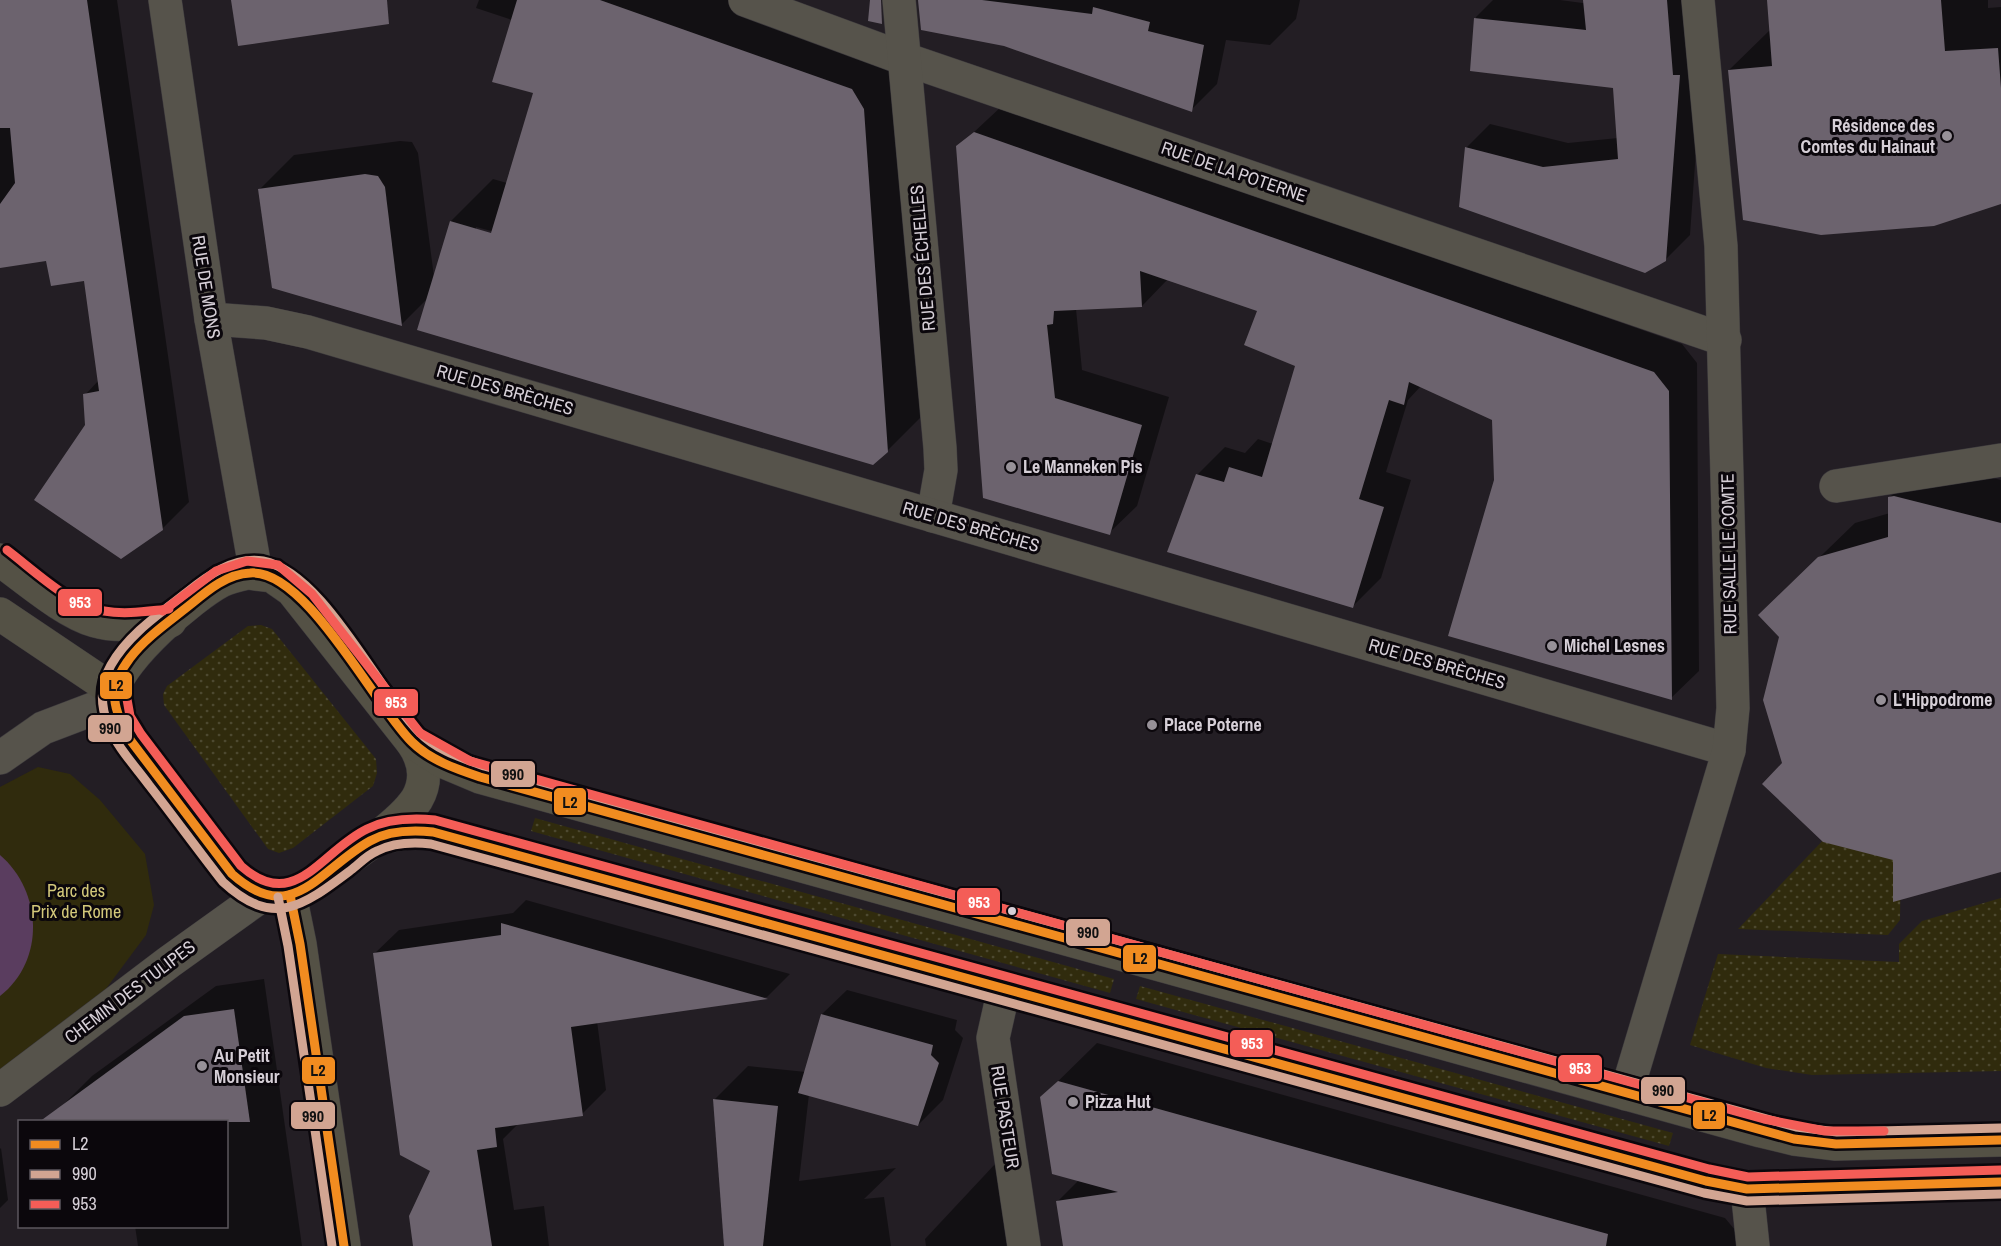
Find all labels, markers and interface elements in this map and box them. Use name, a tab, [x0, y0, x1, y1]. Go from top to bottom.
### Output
place label: Résidence des Comtes du Hainaut	[1801, 113, 1935, 159]
marker: Résidence des Comtes du Hainaut	[1940, 129, 1954, 143]
street label: RUE DE LA POTERNE	[1158, 135, 1310, 208]
street label: RUE DES ÉCHELLES	[904, 184, 941, 332]
street label: RUE DE MONS	[186, 234, 227, 340]
street label: RUE DES BRÈCHES	[434, 358, 577, 421]
place label: Le Manneken Pis	[1023, 454, 1143, 479]
marker: Le Manneken Pis	[1004, 460, 1018, 474]
street label: RUE SALLE LE COMTE	[1715, 473, 1742, 635]
street label: RUE DES BRÈCHES	[900, 495, 1043, 558]
line badge: 953	[57, 588, 103, 617]
text: 953	[69, 591, 91, 613]
street label: RUE DES BRÈCHES	[1366, 632, 1509, 695]
place label: Michel Lesnes	[1564, 633, 1665, 658]
marker: Michel Lesnes	[1545, 639, 1559, 653]
line badge: L2	[99, 671, 133, 700]
text: L2	[108, 674, 124, 696]
place label: L'Hippodrome	[1893, 687, 1992, 712]
line badge: 953	[373, 688, 419, 717]
text: 953	[385, 691, 407, 713]
marker: L'Hippodrome	[1874, 693, 1888, 707]
place label: Place Poterne	[1164, 712, 1262, 737]
line badge: 990	[87, 714, 133, 743]
text: 990	[99, 717, 121, 739]
marker: Place Poterne	[1145, 718, 1159, 732]
line badge: 990	[490, 760, 536, 788]
text: 990	[502, 763, 524, 785]
line badge: L2	[553, 787, 587, 816]
text: L2	[562, 791, 578, 813]
park label: Parc des Prix de Rome	[31, 878, 121, 924]
line badge: 953	[956, 887, 1001, 916]
text: 953	[968, 891, 990, 913]
unlabelled marker	[1006, 905, 1018, 917]
line badge: 990	[1065, 918, 1111, 947]
text: 990	[1077, 921, 1099, 943]
street label: CHEMIN DES TULIPES	[59, 934, 200, 1049]
line badge: L2	[1122, 944, 1157, 973]
text: L2	[1132, 947, 1148, 969]
line badge: 953	[1229, 1029, 1274, 1058]
text: 953	[1241, 1032, 1263, 1054]
place label: Au Petit Monsieur	[214, 1043, 280, 1089]
line badge: 953	[1557, 1054, 1603, 1083]
line badge: L2	[301, 1056, 336, 1085]
text: 953	[1569, 1057, 1591, 1079]
marker: Au Petit Monsieur	[195, 1059, 209, 1073]
text: L2	[310, 1059, 326, 1081]
street label: RUE PASTEUR	[985, 1064, 1026, 1171]
line badge: 990	[1640, 1076, 1686, 1105]
text: 990	[1652, 1079, 1674, 1101]
place label: Pizza Hut	[1085, 1089, 1151, 1114]
marker: Pizza Hut	[1066, 1095, 1080, 1109]
line badge: 990	[290, 1101, 336, 1130]
line badge: L2	[1692, 1101, 1726, 1130]
text: L2	[1701, 1104, 1717, 1126]
text: 990	[302, 1105, 324, 1127]
legend	[18, 1120, 228, 1228]
text: L2	[72, 1131, 88, 1156]
text: 990	[72, 1161, 97, 1186]
text: 953	[72, 1191, 97, 1216]

